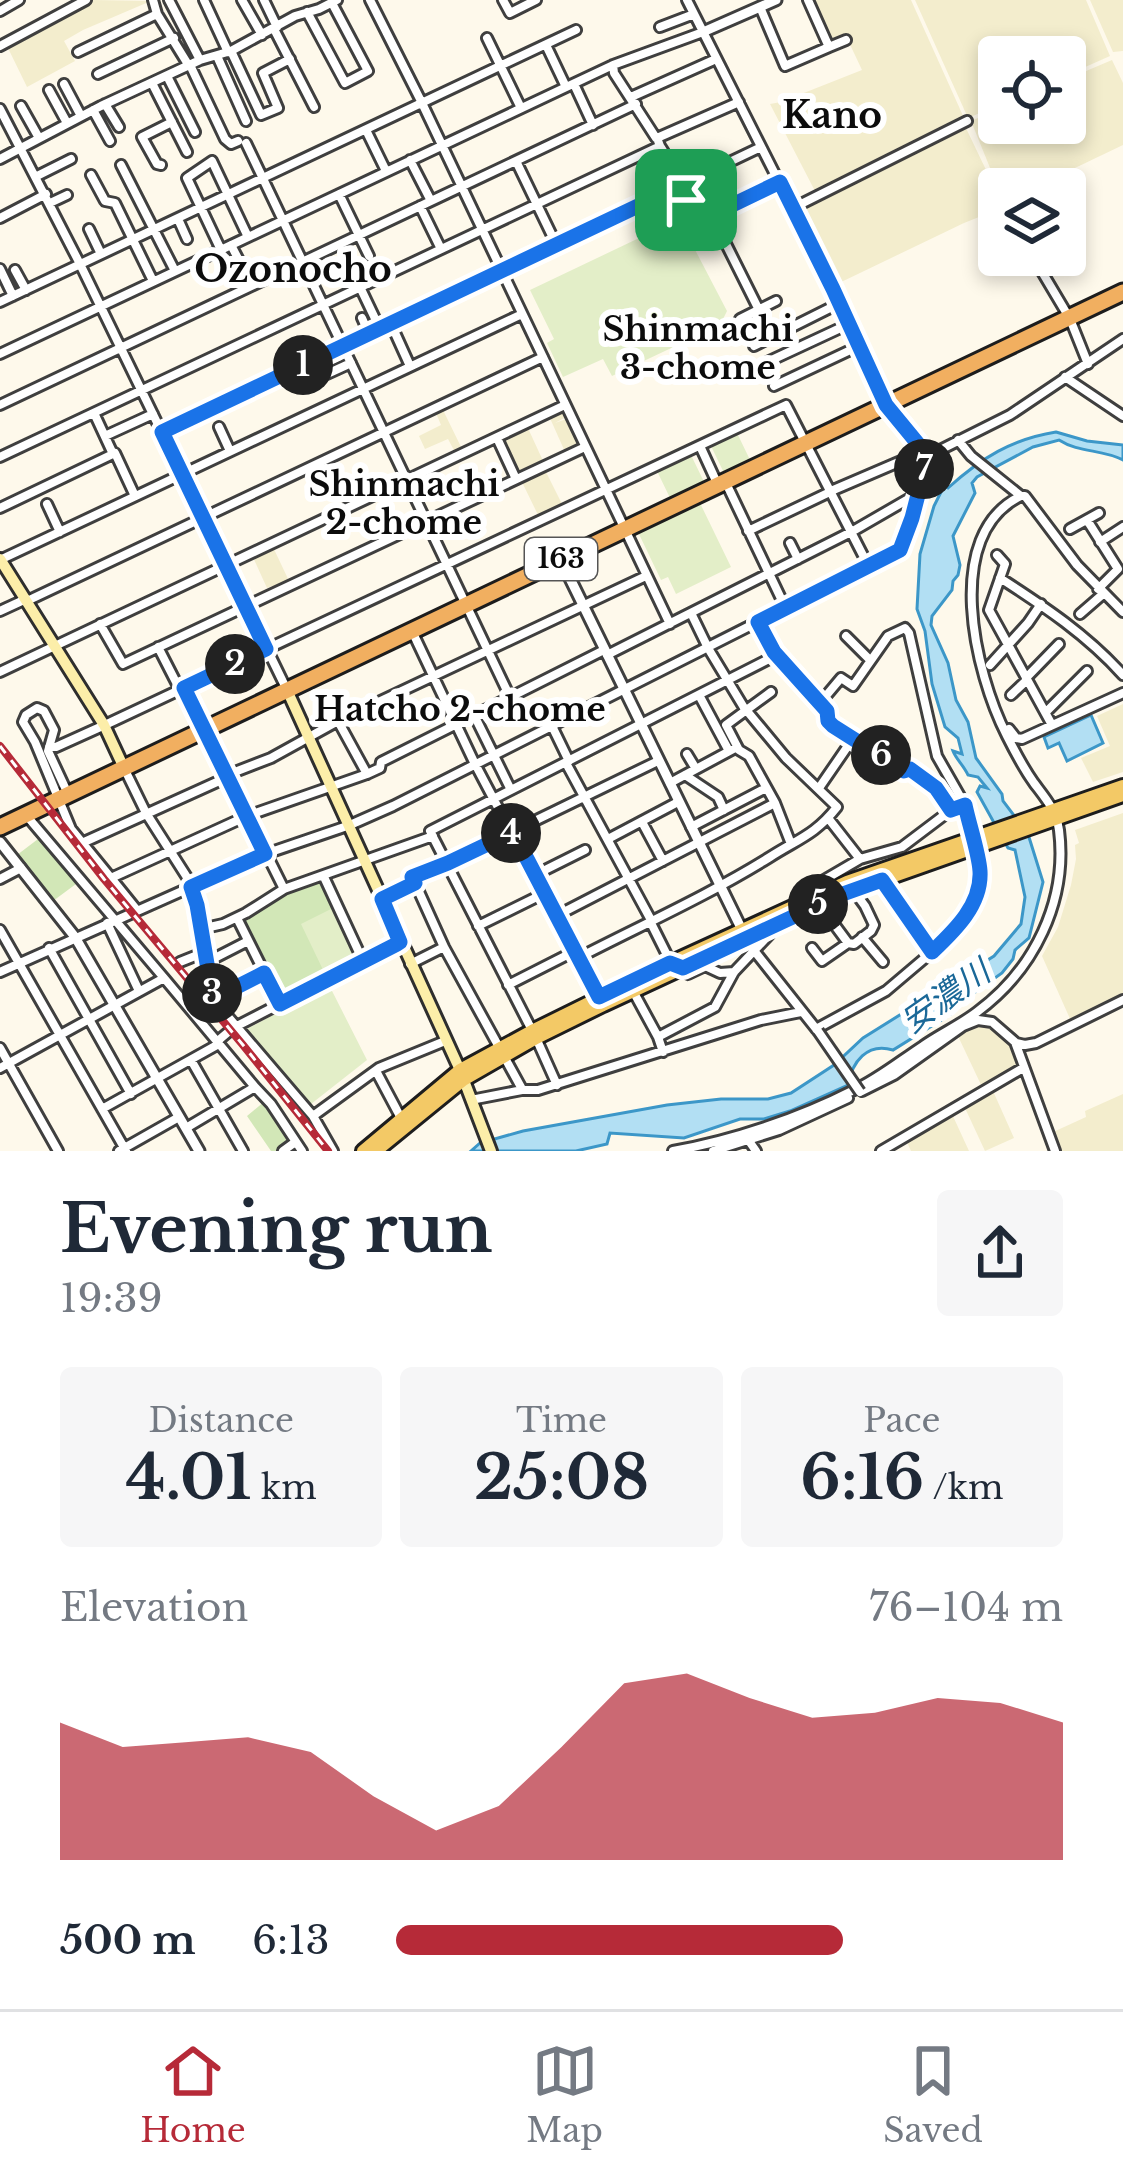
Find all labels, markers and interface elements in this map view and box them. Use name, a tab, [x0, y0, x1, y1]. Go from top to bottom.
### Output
map controls	[978, 36, 1086, 276]
button: locate	[978, 36, 1086, 144]
district label: Kano	[782, 93, 882, 138]
pin	[635, 149, 737, 251]
icon: arrive	[653, 167, 719, 233]
button: layers	[978, 168, 1086, 276]
district label: Ozonocho	[194, 247, 392, 292]
district label: Shinmachi 3-chome	[603, 309, 794, 388]
pin: 1	[273, 335, 333, 395]
text: 1	[296, 344, 310, 385]
pin: 7	[894, 439, 954, 499]
text: 7	[915, 448, 933, 489]
district label: Shinmachi 2-chome	[309, 464, 500, 543]
road number: 163	[525, 538, 597, 580]
pin: 2	[205, 634, 265, 694]
text: 2	[224, 643, 246, 684]
district label: Hatcho 2-chome	[314, 689, 606, 730]
pin: 6	[851, 725, 911, 785]
text: 6	[870, 734, 892, 775]
pin: 4	[481, 803, 541, 863]
text: 4	[500, 812, 522, 853]
pin: 5	[788, 874, 848, 934]
text: 5	[808, 883, 828, 924]
water label: 安濃川	[893, 950, 1000, 1042]
pin: 3	[182, 963, 242, 1023]
text: 3	[201, 972, 223, 1013]
text: Evening run	[60, 1188, 493, 1270]
button: share	[937, 1190, 1063, 1316]
text: 19:39	[60, 1274, 163, 1323]
text: Distance	[148, 1400, 294, 1441]
text: Time	[516, 1400, 607, 1441]
text: Pace	[863, 1400, 940, 1441]
text: 4.01	[126, 1441, 251, 1515]
text: 25:08	[474, 1441, 649, 1515]
text: 6:16	[800, 1441, 924, 1515]
text: km	[251, 1467, 317, 1508]
text: /km	[924, 1467, 1003, 1508]
text: Elevation	[60, 1583, 248, 1632]
text: 76–104 m	[869, 1583, 1063, 1632]
text: 500 m	[60, 1916, 196, 1965]
text: 6:13	[252, 1916, 330, 1965]
tab: Home	[140, 2038, 246, 2151]
tab: Map	[526, 2038, 603, 2151]
tab: Saved	[883, 2038, 983, 2151]

